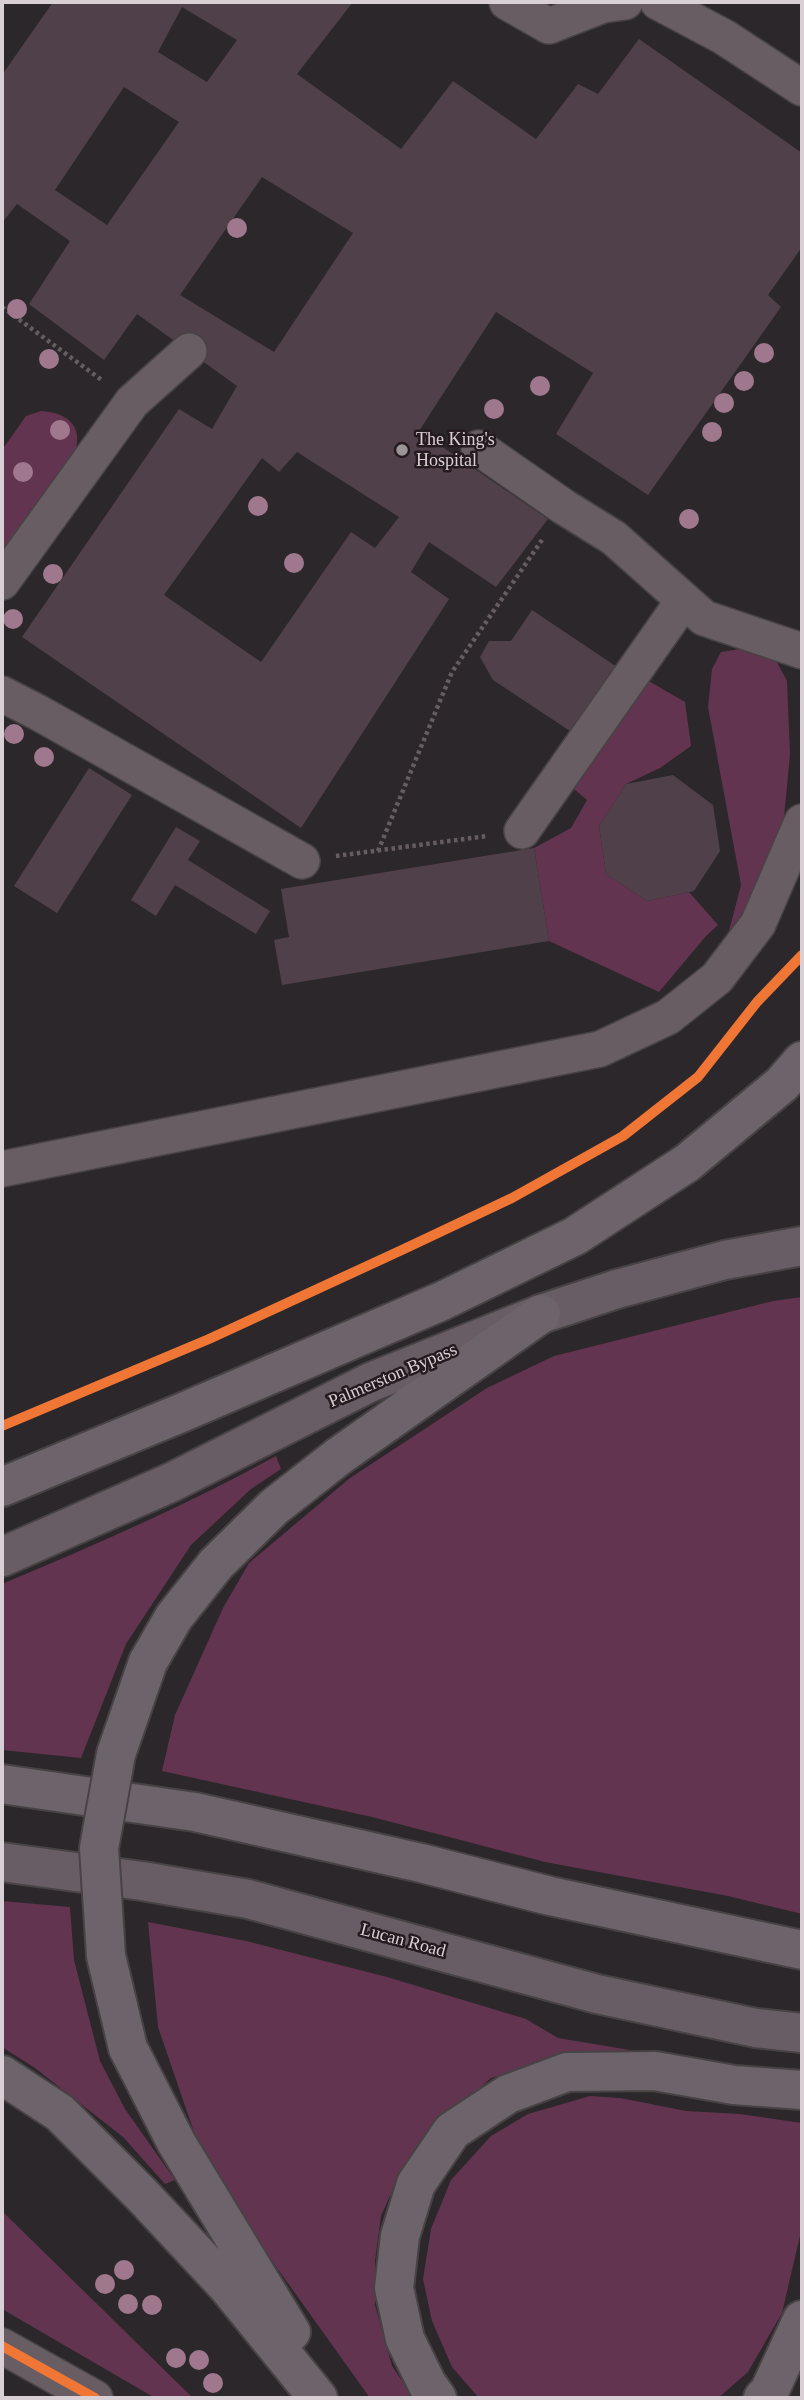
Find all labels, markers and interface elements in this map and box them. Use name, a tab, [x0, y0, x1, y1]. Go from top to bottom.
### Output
place label: The King's Hospital	[416, 429, 495, 472]
marker: The King's Hospital	[394, 442, 410, 458]
street label: Palmerston Bypass	[325, 1339, 461, 1413]
street label: Lucan Road	[358, 1919, 448, 1963]

